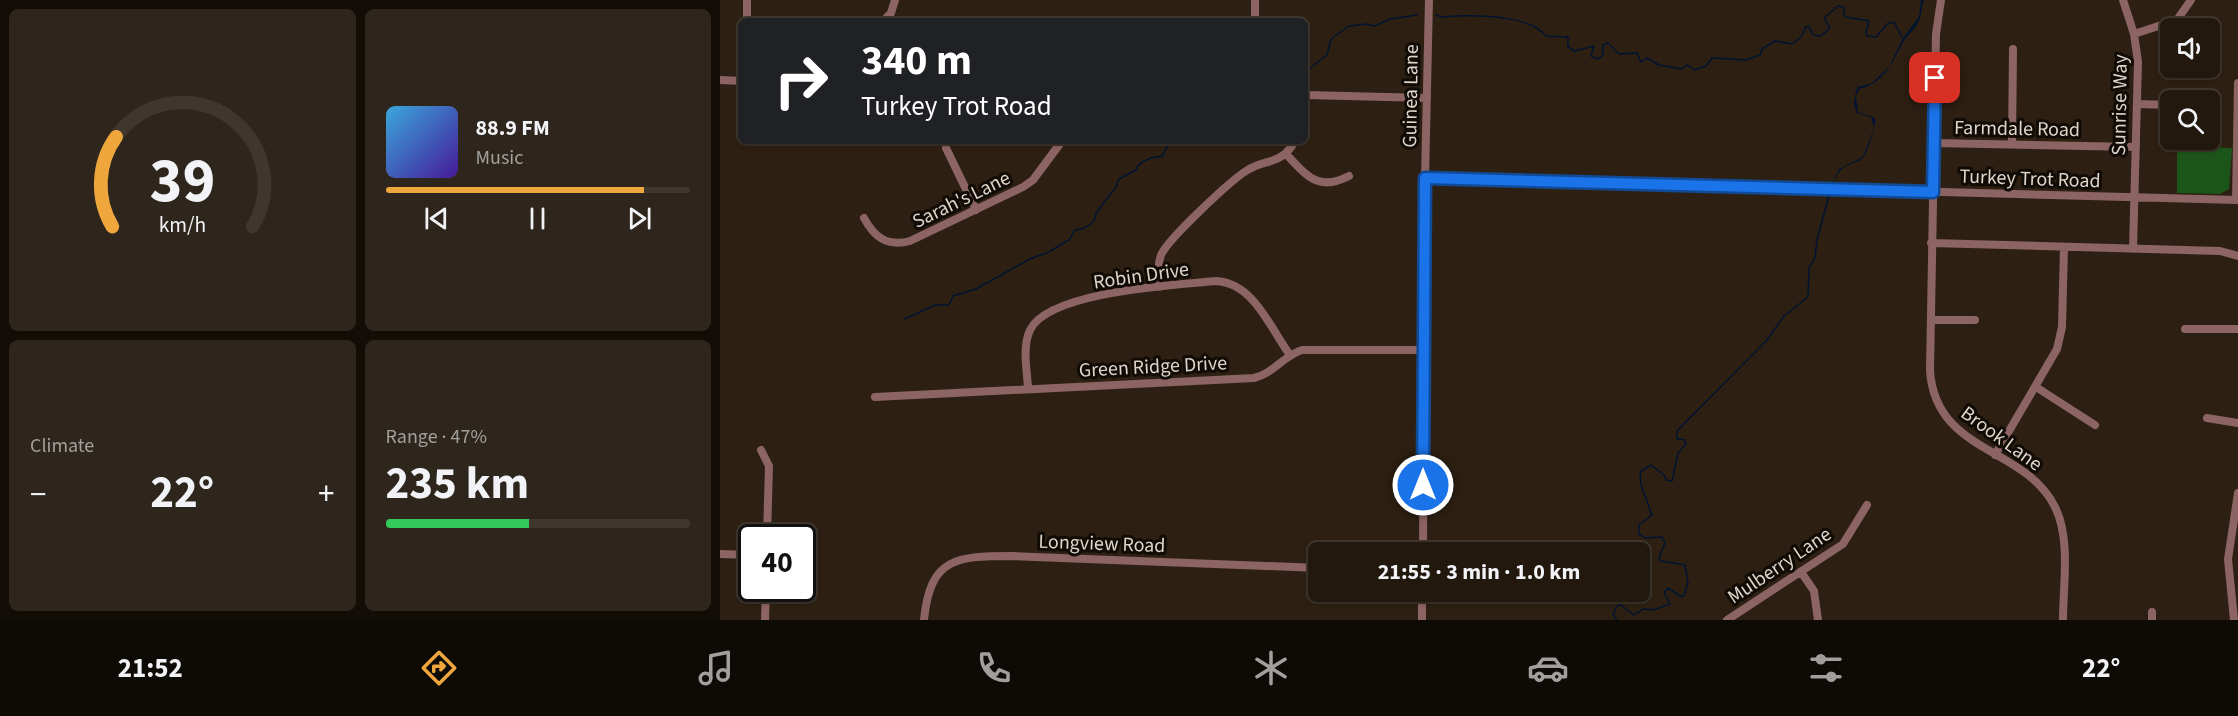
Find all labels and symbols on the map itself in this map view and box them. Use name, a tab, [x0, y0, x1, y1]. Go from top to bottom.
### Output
street label: Guinea Lane	[1396, 44, 1426, 148]
pin	[1909, 52, 1960, 103]
street label: Sunrise Way	[2105, 53, 2135, 156]
street label: Farmdale Road	[1954, 114, 2080, 144]
street label: Turkey Trot Road	[1959, 163, 2101, 195]
street label: Sarah's Lane	[908, 164, 1015, 236]
street label: Robin Drive	[1092, 255, 1191, 297]
street label: Green Ridge Drive	[1078, 349, 1228, 385]
street label: Brook Lane	[1955, 400, 2048, 478]
position arrow	[1391, 453, 1455, 517]
street label: Mulberry Lane	[1722, 521, 1837, 611]
speed limit sign: 40	[738, 524, 816, 602]
street label: Longview Road	[1038, 528, 1166, 560]

